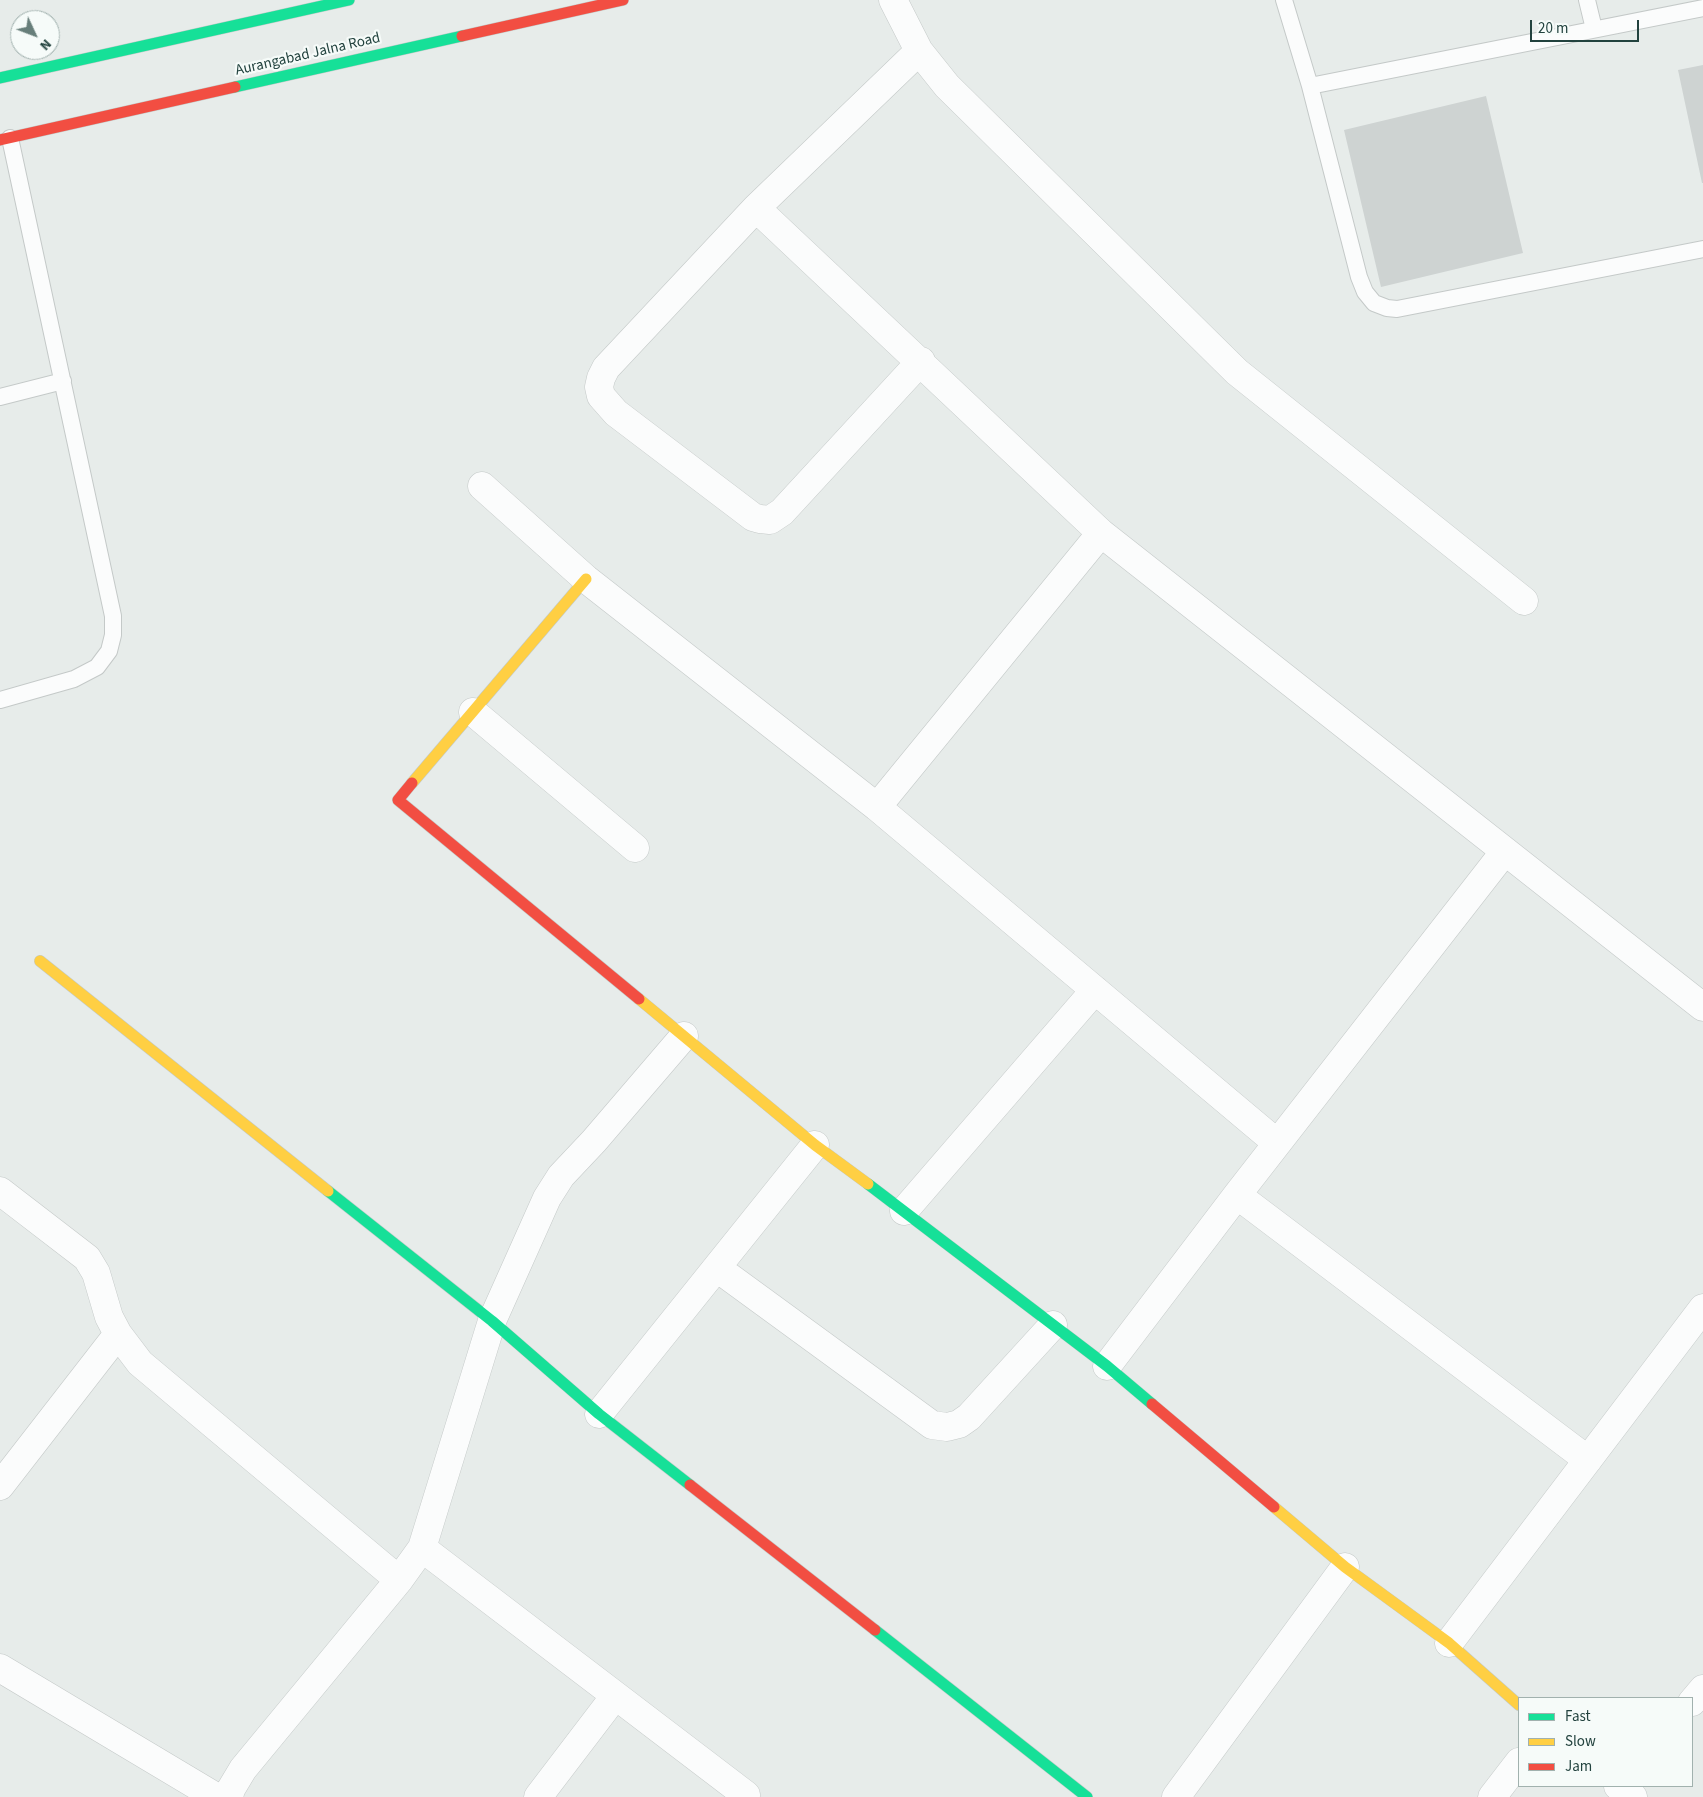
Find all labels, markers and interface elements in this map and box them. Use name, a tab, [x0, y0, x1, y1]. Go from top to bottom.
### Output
north arrow	[10, 10, 60, 60]
scale bar	[1533, 10, 1642, 42]
text: 20 m	[1538, 18, 1568, 39]
street label: Aurangabad Jalna Road	[234, 30, 382, 80]
text: N	[35, 34, 56, 55]
legend	[1518, 1697, 1693, 1787]
text: Fast	[1565, 1706, 1591, 1727]
text: Slow	[1565, 1731, 1596, 1752]
text: Jam	[1565, 1756, 1592, 1777]

